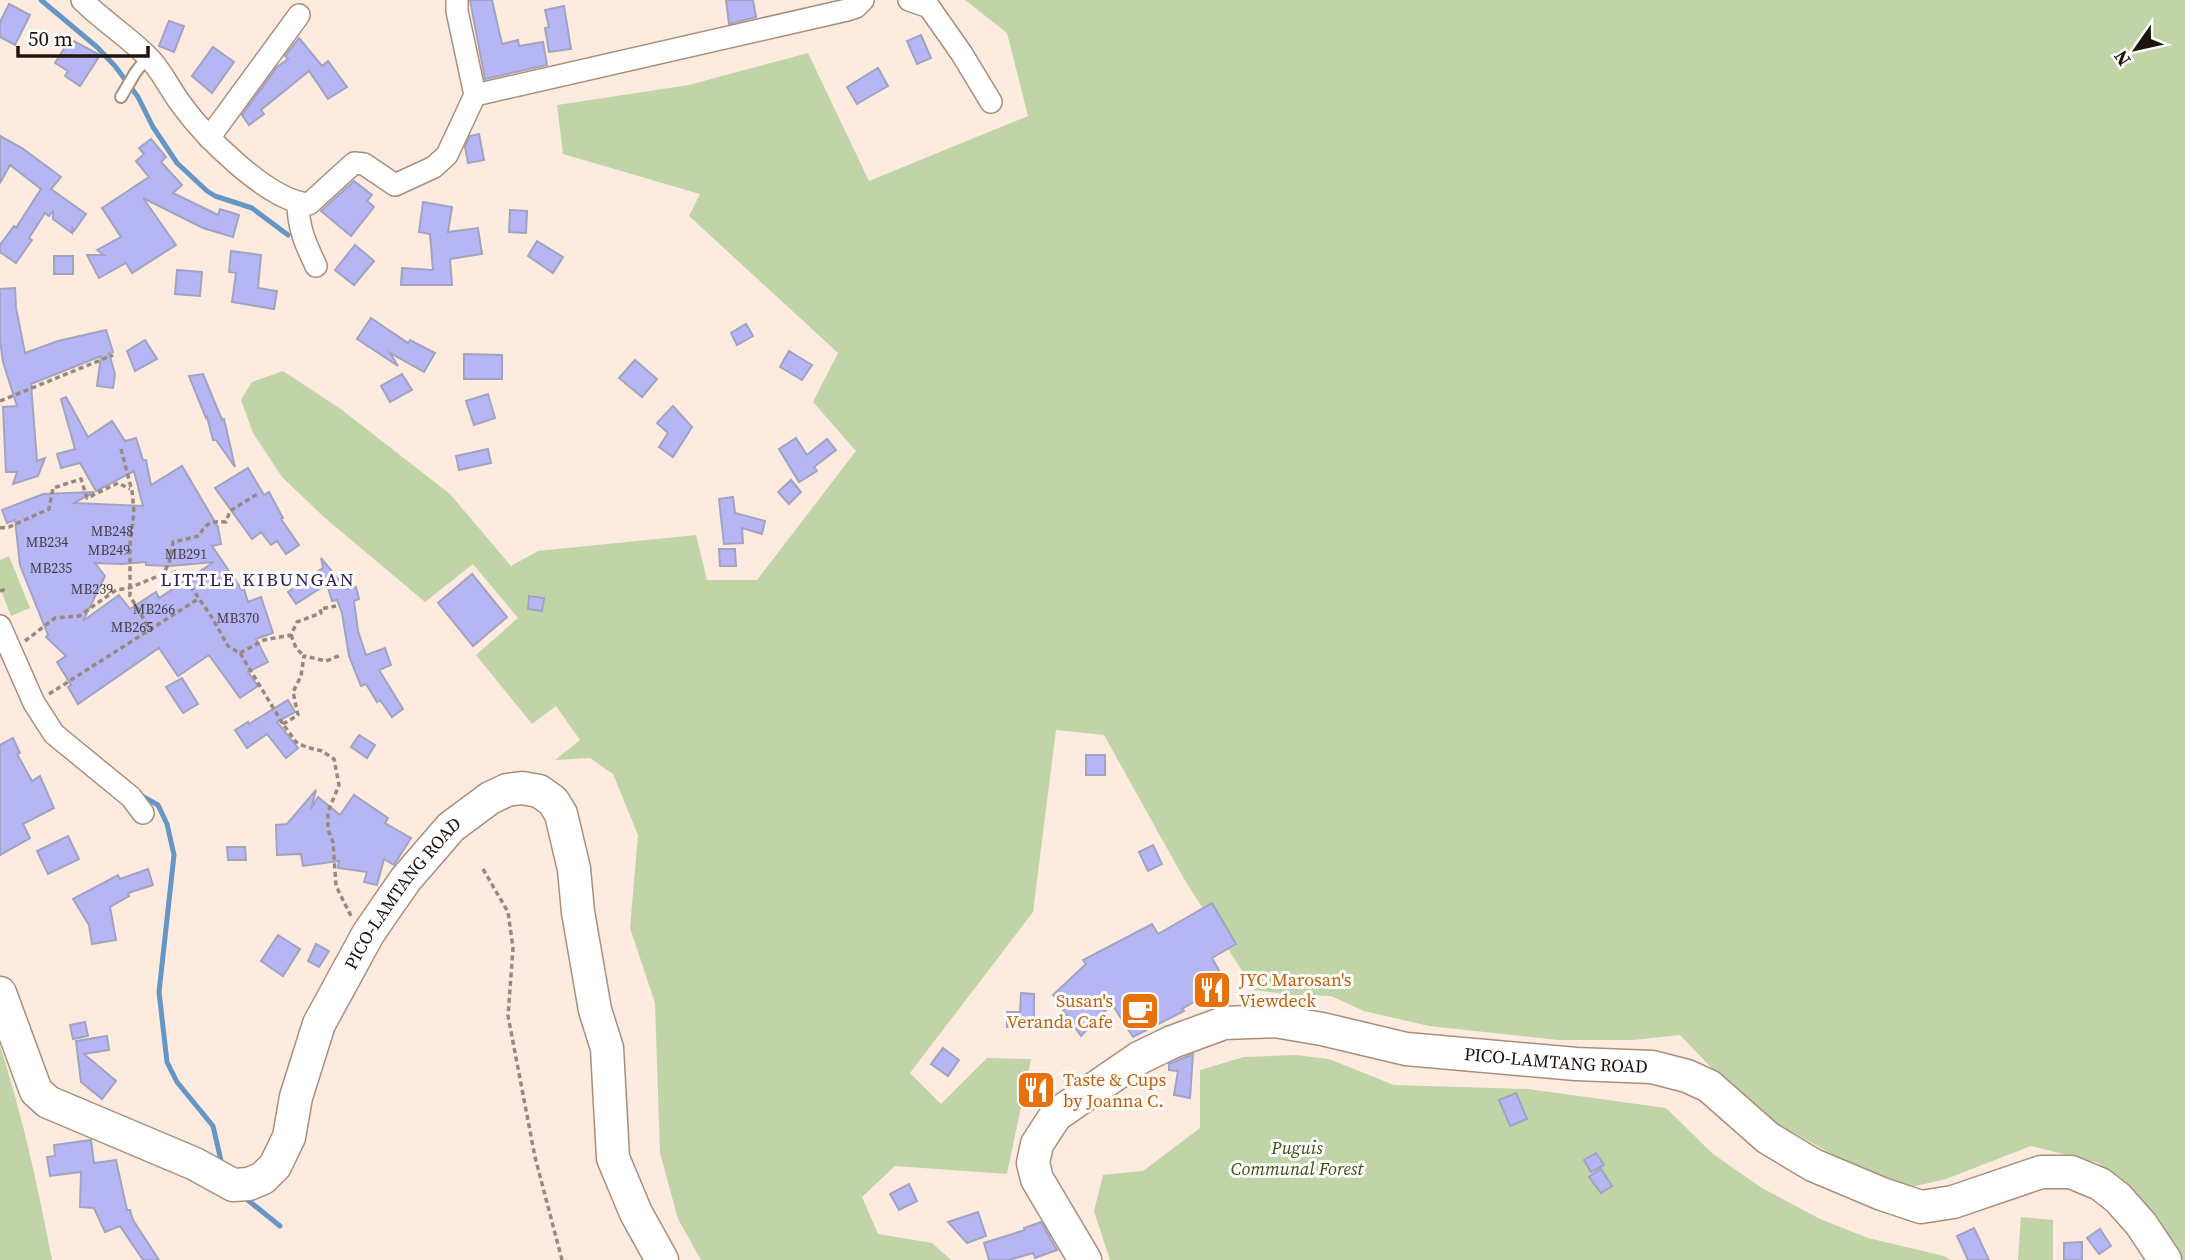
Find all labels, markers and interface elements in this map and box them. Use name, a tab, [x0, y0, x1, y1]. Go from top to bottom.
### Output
scale bar	[18, 14, 147, 58]
north arrow	[2101, 14, 2171, 84]
text: 50 m	[28, 24, 73, 53]
text: N	[2107, 45, 2137, 72]
house number: MB248	[91, 521, 133, 541]
house number: MB234	[26, 532, 68, 552]
house number: MB249	[88, 540, 130, 560]
house number: MB291	[165, 544, 207, 564]
house number: MB235	[30, 558, 72, 578]
district label: LITTLE KIBUNGAN	[160, 566, 356, 592]
house number: MB239	[71, 579, 113, 599]
house number: MB266	[133, 599, 175, 619]
house number: MB370	[217, 608, 259, 628]
house number: MB265	[111, 617, 153, 637]
street label: PICO-LAMTANG ROAD	[338, 811, 466, 974]
place label: JYC Marosan's Viewdeck	[1238, 967, 1352, 1013]
restaurant icon: JYC Marosan's Viewdeck	[1191, 969, 1233, 1011]
place label: Susan's Veranda Cafe	[1006, 988, 1113, 1034]
cafe icon: Susan's Veranda Cafe	[1119, 990, 1161, 1032]
street label: PICO-LAMTANG ROAD	[1463, 1041, 1648, 1079]
place label: Taste & Cups by Joanna C.	[1063, 1067, 1166, 1113]
restaurant icon: Taste & Cups by Joanna C.	[1015, 1069, 1057, 1111]
park label: Puguis Communal Forest	[1231, 1135, 1364, 1181]

